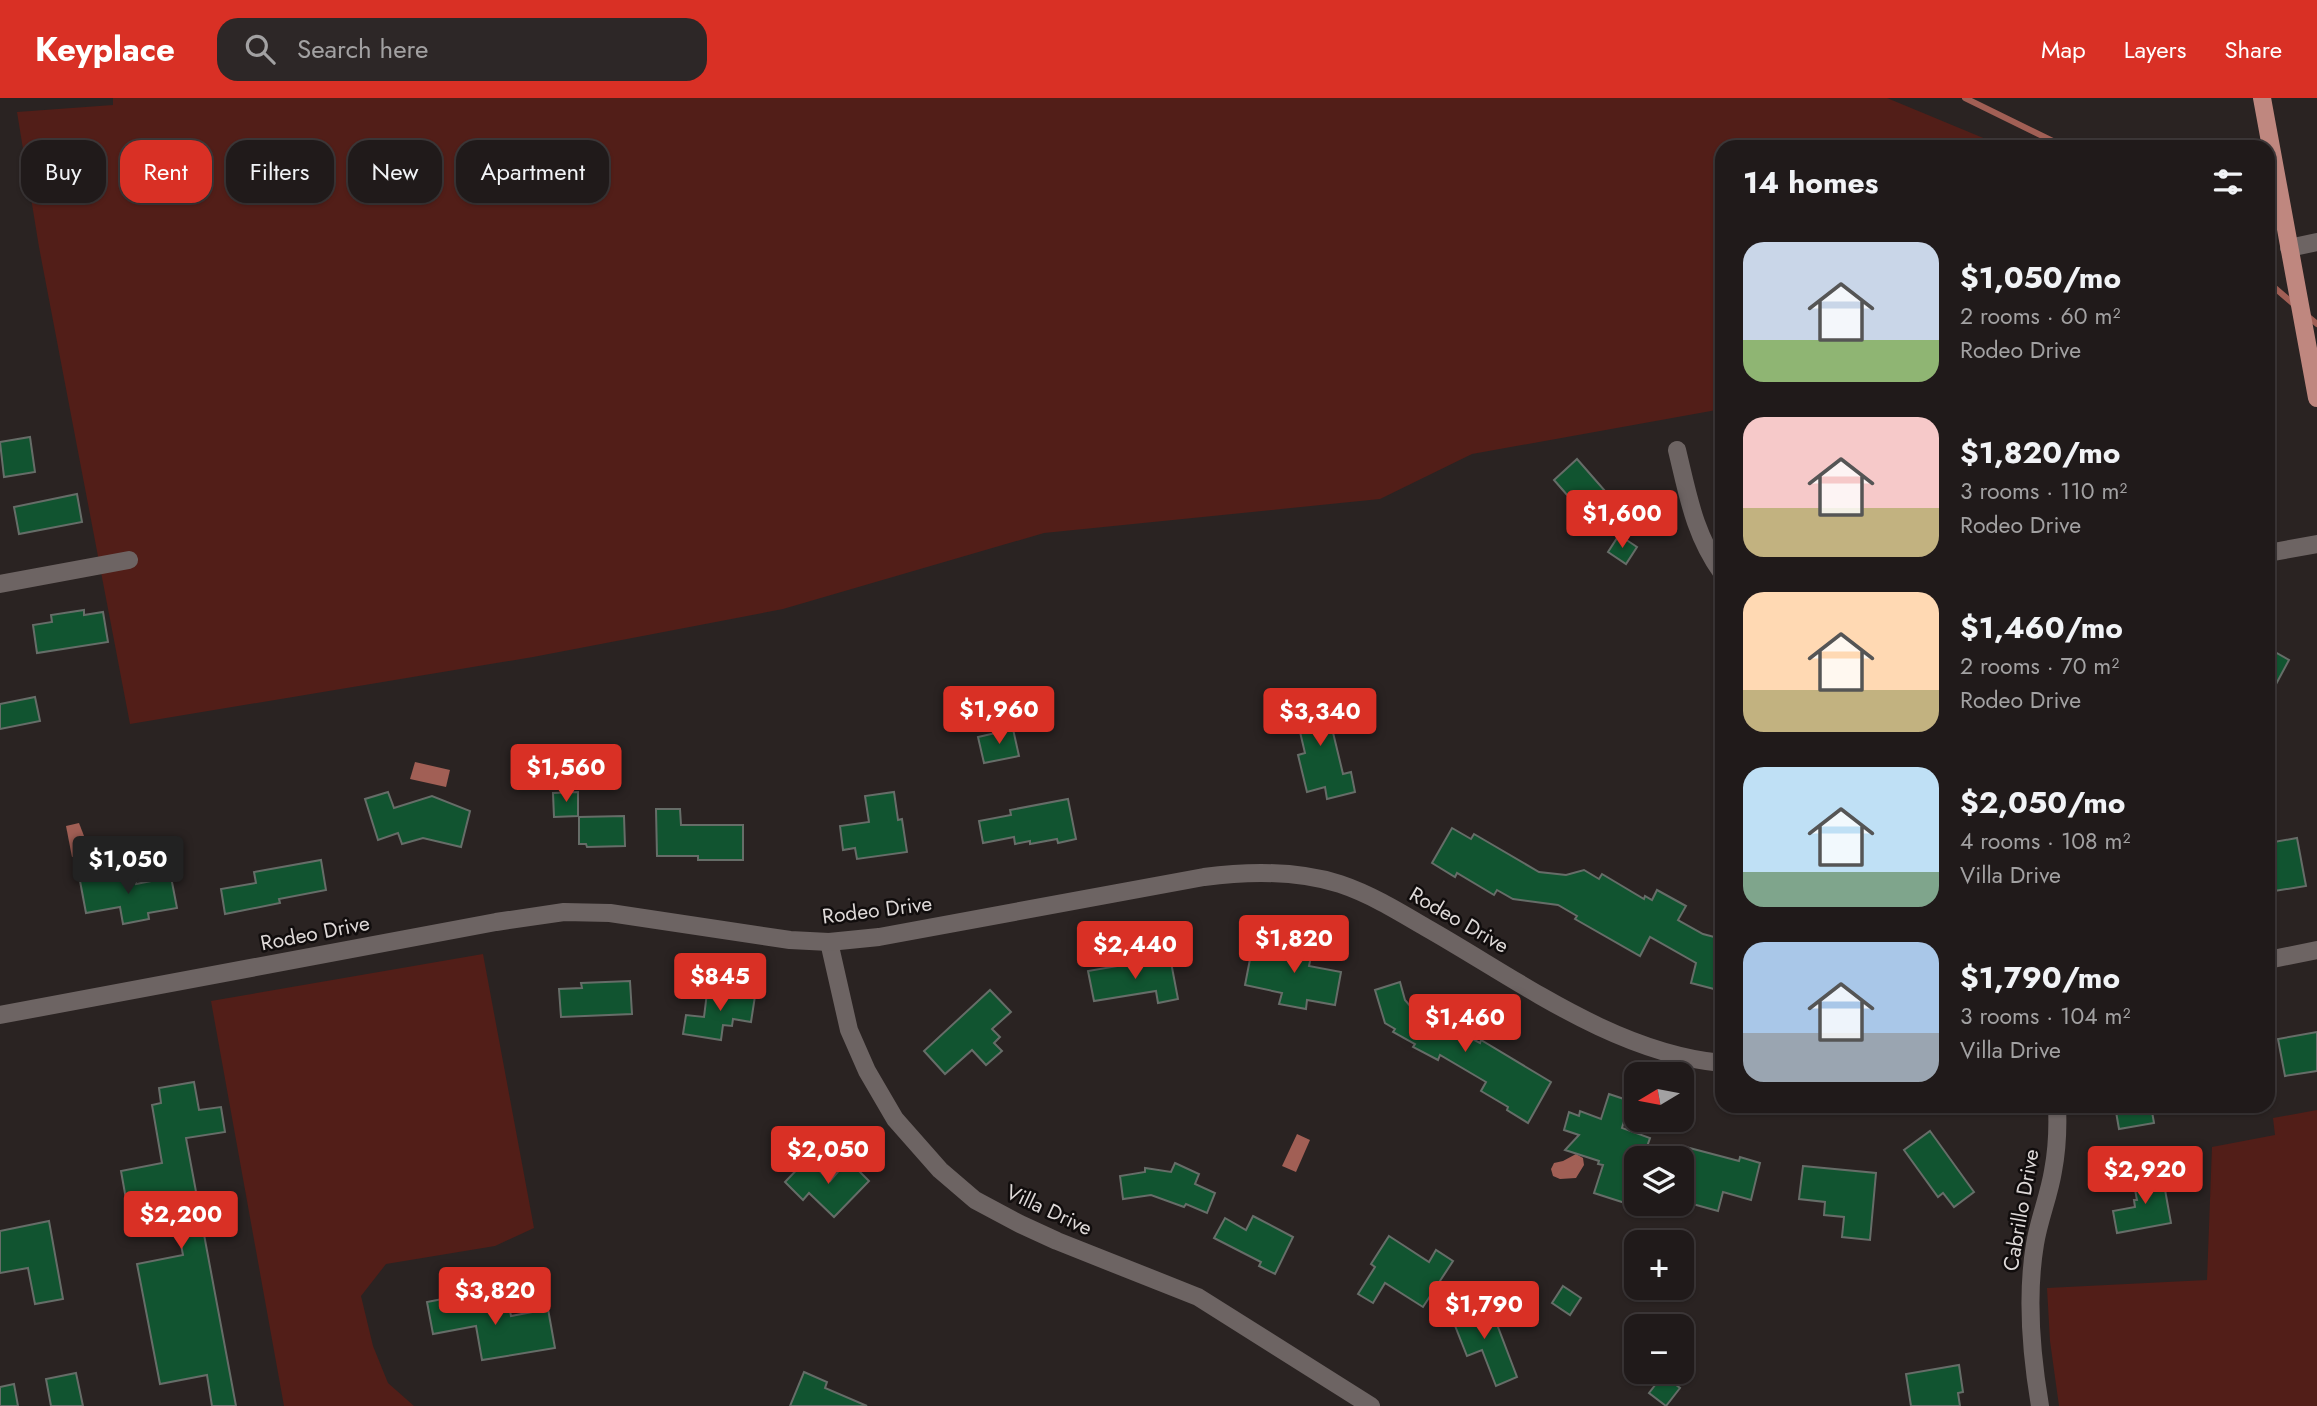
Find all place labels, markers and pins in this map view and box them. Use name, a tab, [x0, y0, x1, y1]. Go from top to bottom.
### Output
pin: $1,600	[1565, 490, 1679, 550]
pin: $1,960	[942, 686, 1056, 746]
pin: $3,340	[1263, 688, 1377, 748]
pin: $1,560	[509, 744, 623, 804]
pin: $1,050	[71, 836, 185, 896]
pin: $1,820	[1237, 916, 1351, 975]
pin: $2,440	[1078, 922, 1192, 981]
pin: $845	[679, 954, 761, 1013]
pin: $1,460	[1408, 995, 1522, 1054]
pin: $2,050	[771, 1126, 885, 1186]
pin: $2,920	[2088, 1146, 2202, 1206]
pin: $2,200	[124, 1192, 238, 1251]
pin: $3,820	[438, 1268, 552, 1327]
pin: $1,790	[1427, 1282, 1541, 1341]

